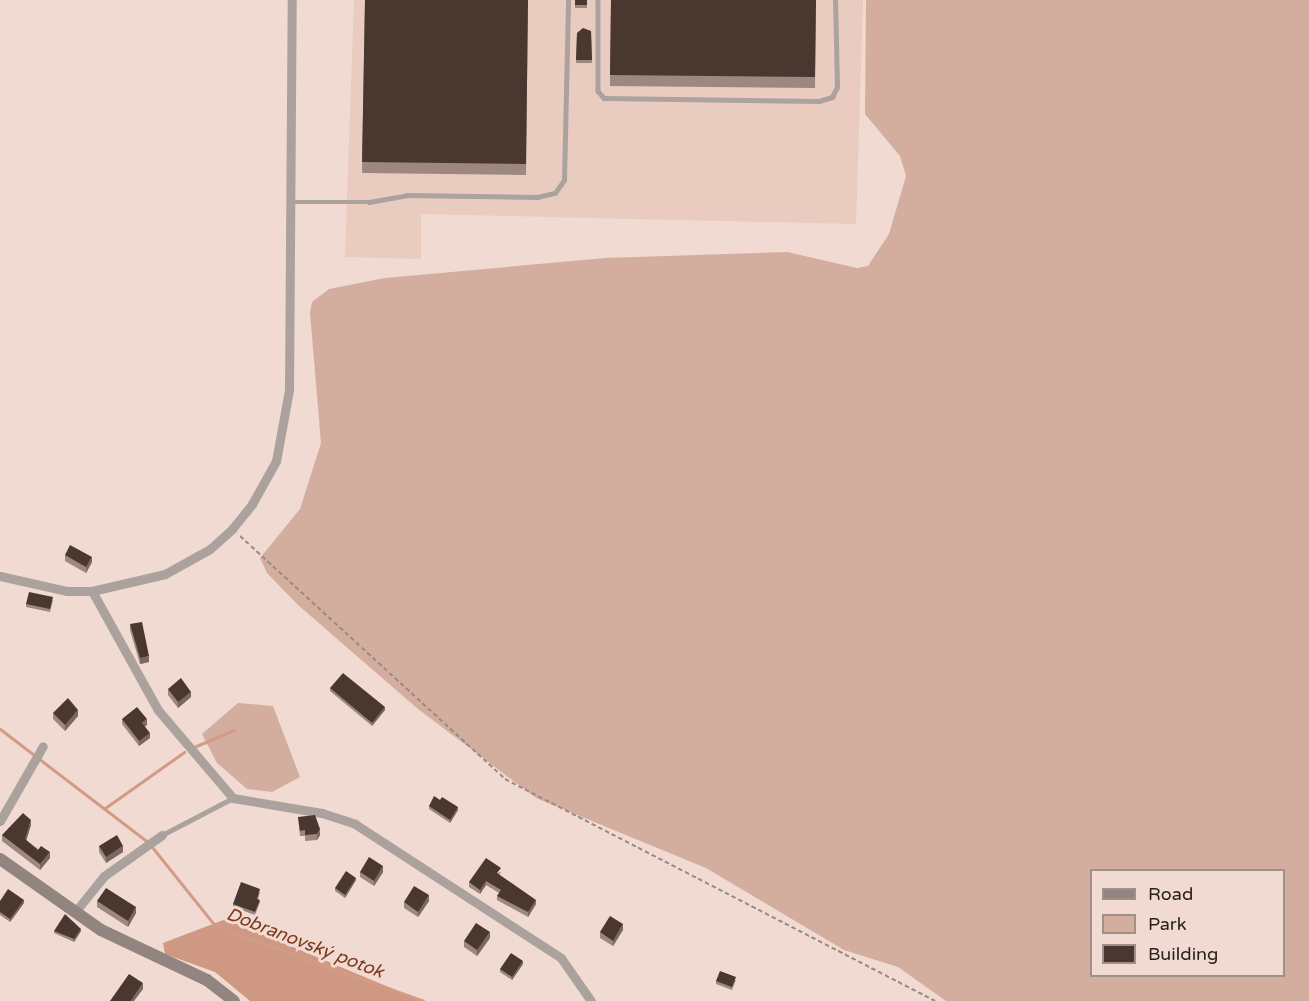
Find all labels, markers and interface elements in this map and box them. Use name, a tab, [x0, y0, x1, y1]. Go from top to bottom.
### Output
legend	[1090, 869, 1285, 977]
text: Road	[1148, 883, 1193, 905]
water label: Dobranovský potok	[223, 903, 387, 983]
text: Park	[1148, 913, 1186, 935]
text: Building	[1148, 943, 1218, 965]

